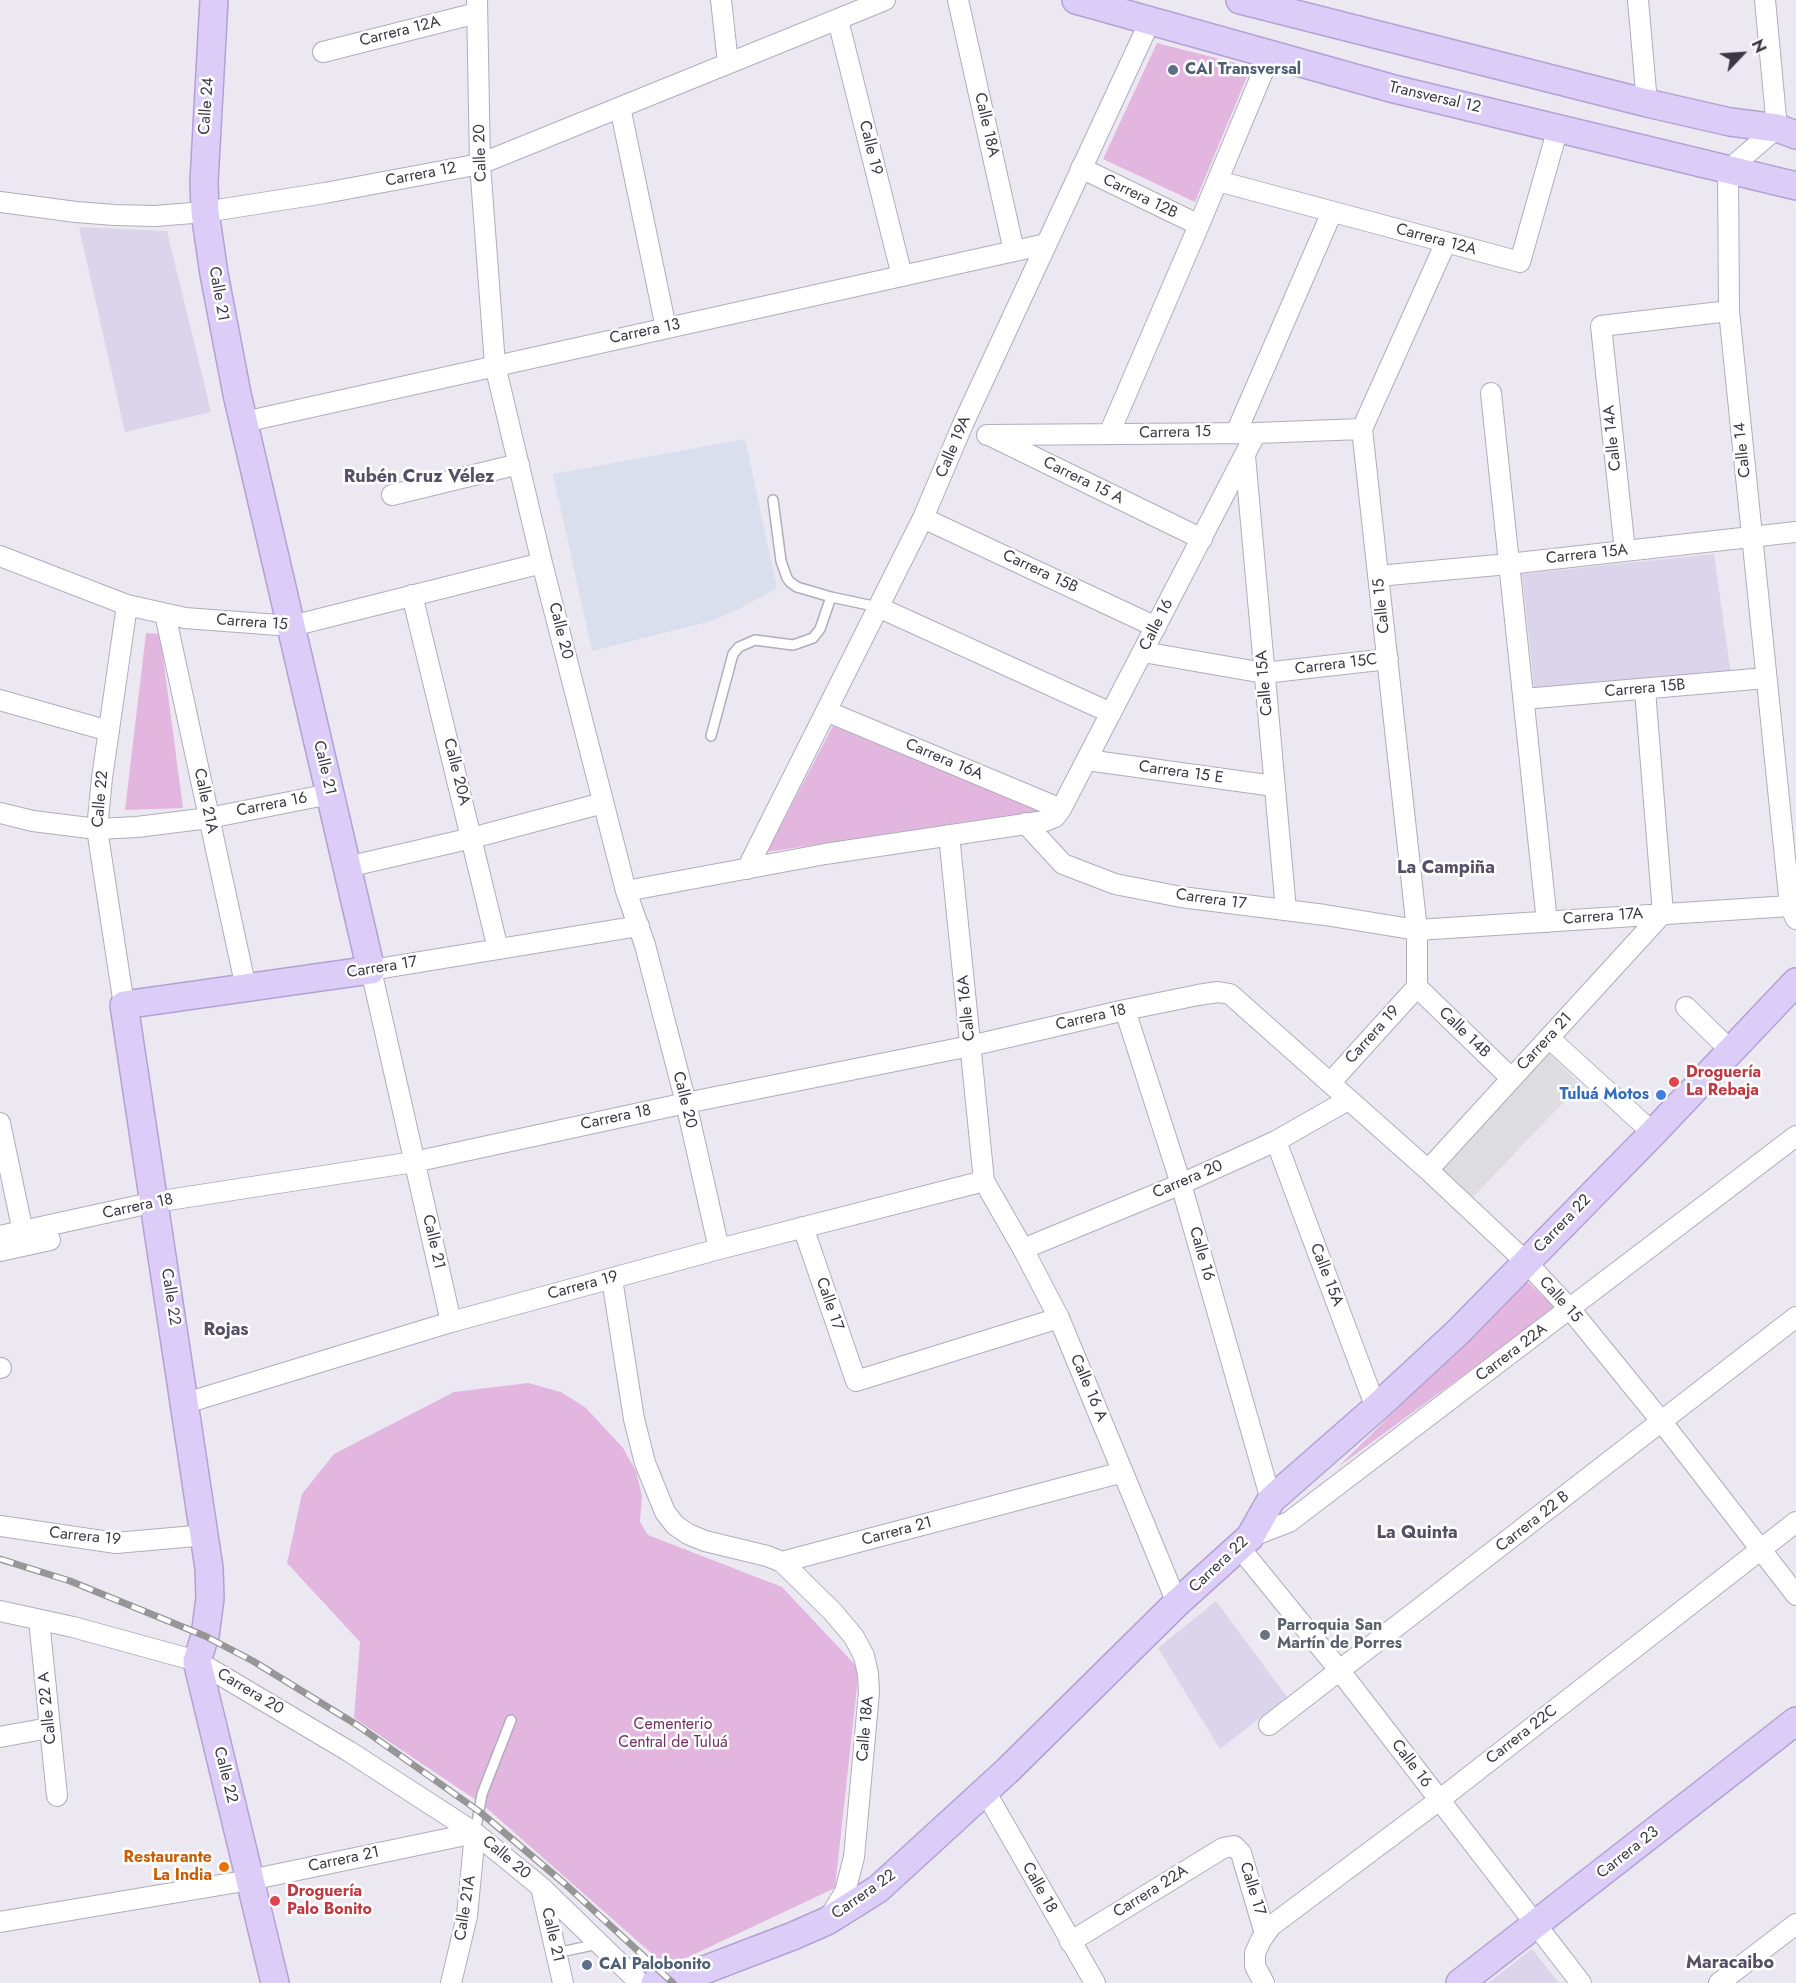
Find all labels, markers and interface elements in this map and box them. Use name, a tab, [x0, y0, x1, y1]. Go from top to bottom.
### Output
street label: Carrera 12A	[358, 13, 442, 51]
north arrow	[1712, 24, 1772, 84]
text: N	[1746, 36, 1772, 57]
place label: CAI Transversal	[1185, 60, 1301, 80]
marker: CAI Transversal	[1166, 63, 1180, 77]
street label: Calle 24	[195, 77, 219, 135]
street label: Transversal 12	[1387, 78, 1483, 118]
street label: Calle 18A	[969, 91, 1003, 159]
street label: Calle 19	[854, 119, 886, 177]
street label: Calle 20	[470, 124, 492, 182]
street label: Carrera 12	[384, 159, 458, 191]
street label: Carrera 12B	[1099, 171, 1181, 223]
street label: Carrera 12A	[1394, 220, 1478, 260]
street label: Calle 21	[204, 265, 232, 323]
street label: Carrera 13	[608, 315, 682, 349]
street label: Calle 14A	[1600, 404, 1626, 472]
street label: Calle 19A	[932, 413, 976, 481]
street label: Calle 14	[1731, 421, 1755, 479]
street label: Carrera 15	[1139, 423, 1211, 443]
street label: Carrera 15 A	[1040, 453, 1126, 509]
district label: Rubén Cruz Vélez	[344, 467, 494, 489]
street label: Carrera 15A	[1545, 541, 1629, 569]
street label: Carrera 15B	[999, 546, 1081, 598]
street label: Calle 15	[1370, 578, 1394, 634]
street label: Calle 16	[1136, 596, 1178, 654]
street label: Calle 20	[544, 601, 576, 661]
street label: Carrera 15	[215, 611, 289, 635]
street label: Calle 15A	[1253, 649, 1277, 717]
street label: Carrera 15C	[1294, 650, 1378, 680]
street label: Carrera 15B	[1604, 676, 1686, 702]
street label: Carrera 16A	[902, 735, 986, 785]
street label: Calle 20A	[438, 737, 474, 807]
street label: Calle 21	[308, 739, 340, 797]
street label: Carrera 15 E	[1137, 758, 1225, 788]
street label: Calle 21A	[189, 767, 221, 835]
street label: Calle 22	[89, 770, 113, 828]
street label: Carrera 16	[235, 789, 309, 821]
district label: La Campiña	[1397, 858, 1495, 880]
street label: Carrera 17	[1174, 886, 1248, 914]
street label: Carrera 17A	[1562, 905, 1644, 929]
street label: Carrera 17	[345, 953, 419, 983]
street label: Calle 16A	[954, 974, 980, 1042]
street label: Carrera 18	[1054, 1001, 1128, 1035]
street label: Carrera 19	[1342, 1002, 1404, 1068]
street label: Calle 14B	[1434, 1004, 1494, 1062]
street label: Carrera 21	[1513, 1009, 1577, 1075]
place label: Droguería La Rebaja	[1686, 1063, 1761, 1101]
street label: Calle 20	[668, 1070, 700, 1130]
marker: Droguería La Rebaja	[1667, 1075, 1681, 1089]
place label: Tuluá Motos	[1560, 1085, 1649, 1105]
marker: Tuluá Motos	[1654, 1088, 1668, 1102]
street label: Carrera 18	[579, 1101, 653, 1135]
street label: Carrera 20	[1150, 1157, 1226, 1203]
street label: Carrera 18	[101, 1190, 175, 1224]
street label: Carrera 22	[1530, 1191, 1596, 1257]
street label: Calle 21	[417, 1213, 449, 1271]
street label: Calle 16	[1184, 1225, 1218, 1283]
street label: Calle 15A	[1305, 1241, 1347, 1309]
street label: Calle 22	[156, 1267, 184, 1327]
street label: Carrera 19	[546, 1267, 620, 1305]
street label: Calle 15	[1534, 1273, 1586, 1327]
street label: Calle 17	[811, 1275, 847, 1333]
district label: Rojas	[203, 1320, 249, 1342]
street label: Carrera 22A	[1473, 1320, 1551, 1386]
street label: Calle 16 A	[1065, 1352, 1111, 1424]
street label: Carrera 22 B	[1493, 1487, 1573, 1557]
street label: Carrera 21	[860, 1513, 934, 1551]
district label: La Quinta	[1376, 1523, 1458, 1545]
street label: Carrera 19	[48, 1524, 122, 1550]
street label: Carrera 22	[1185, 1533, 1253, 1597]
place label: Parroquia San Martín de Porres	[1277, 1616, 1402, 1654]
marker: Parroquia San Martín de Porres	[1258, 1628, 1272, 1642]
street label: Carrera 20	[213, 1665, 287, 1719]
street label: Calle 22 A	[35, 1671, 61, 1745]
street label: Calle 18A	[854, 1696, 878, 1762]
street label: Carrera 22C	[1483, 1701, 1561, 1769]
park label: Cementerio Central de Tuluá	[618, 1715, 728, 1753]
street label: Calle 16	[1387, 1736, 1435, 1792]
street label: Calle 22	[209, 1745, 241, 1805]
street label: Carrera 23	[1593, 1823, 1663, 1883]
street label: Calle 20	[478, 1832, 534, 1884]
street label: Carrera 21	[307, 1843, 381, 1877]
place label: Restaurante La India	[124, 1848, 212, 1886]
street label: Calle 18	[1017, 1859, 1061, 1917]
marker: Restaurante La India	[217, 1860, 231, 1874]
street label: Calle 17	[1235, 1860, 1269, 1918]
street label: Carrera 22A	[1110, 1862, 1192, 1922]
street label: Carrera 22	[828, 1866, 900, 1924]
street label: Calle 21A	[451, 1874, 481, 1942]
place label: Droguería Palo Bonito	[287, 1882, 372, 1920]
marker: Droguería Palo Bonito	[268, 1894, 282, 1908]
street label: Calle 21	[536, 1906, 568, 1964]
district label: Maracaibo	[1686, 1953, 1774, 1975]
place label: CAI Palobonito	[599, 1955, 711, 1975]
marker: CAI Palobonito	[580, 1958, 594, 1972]

